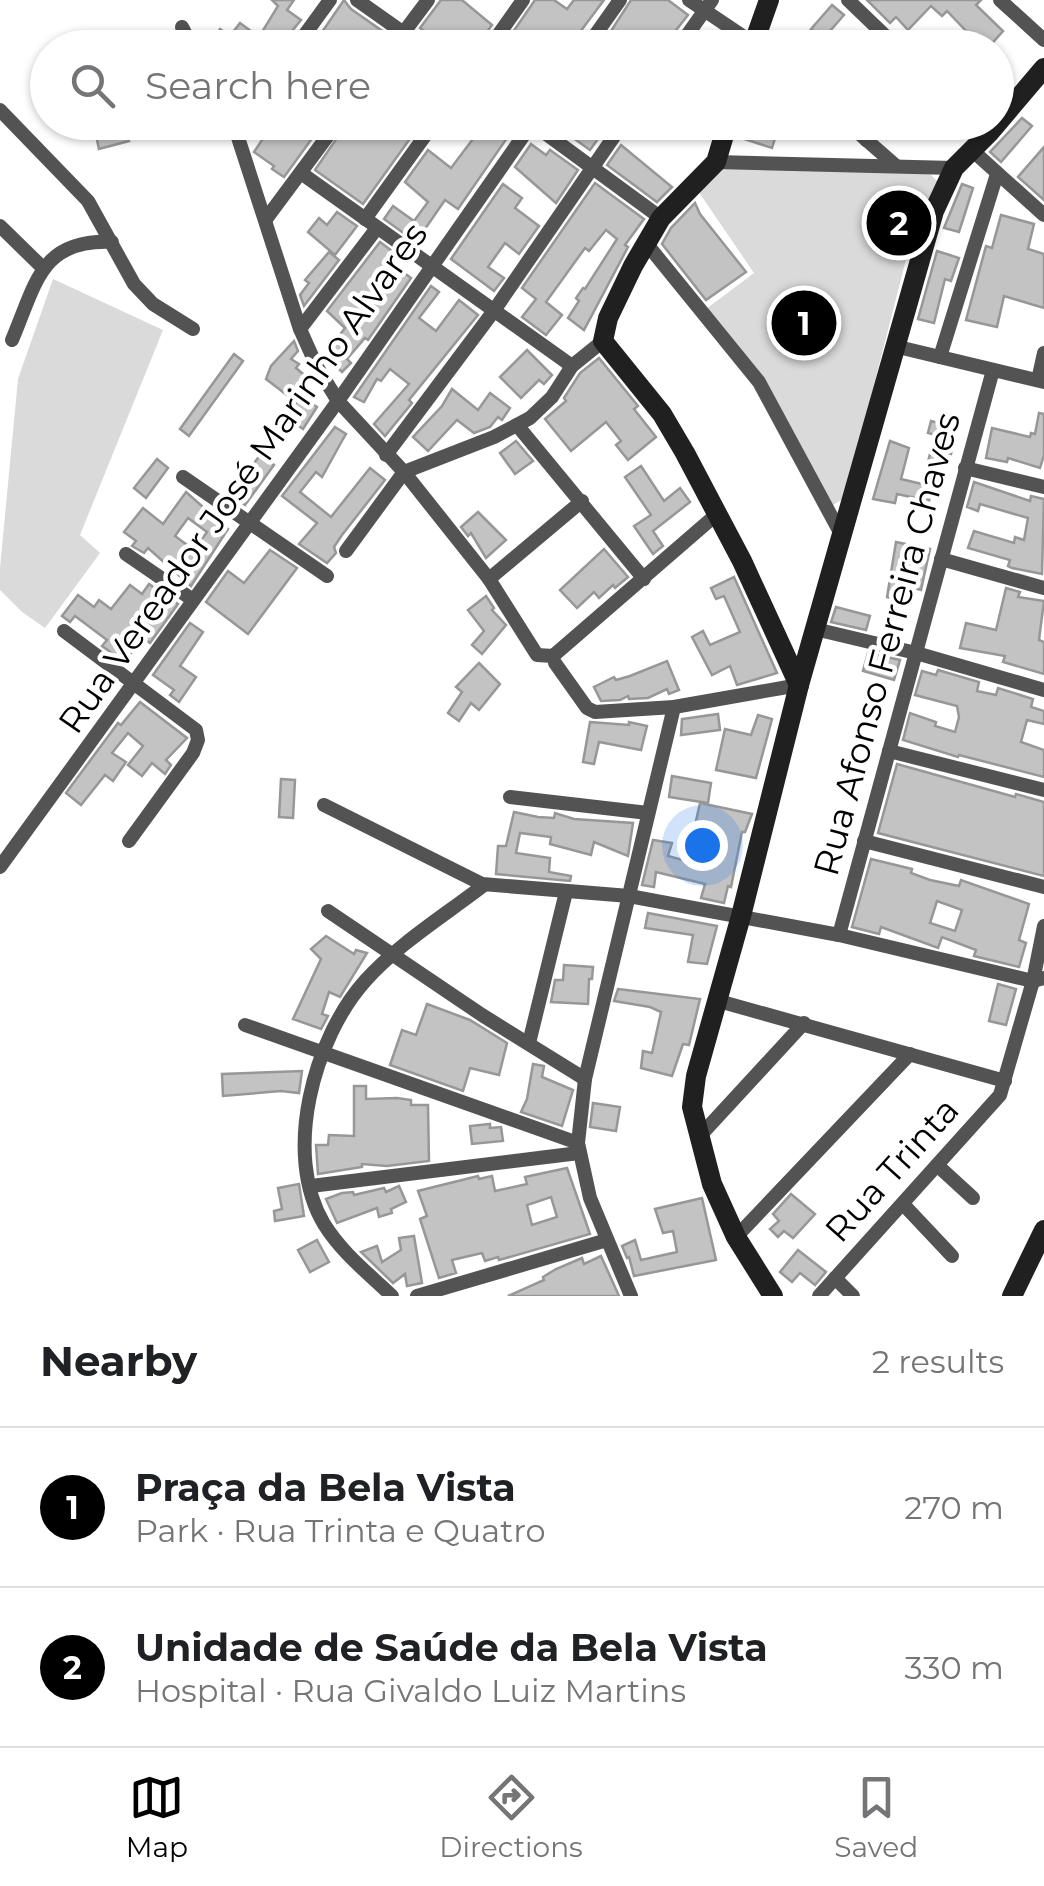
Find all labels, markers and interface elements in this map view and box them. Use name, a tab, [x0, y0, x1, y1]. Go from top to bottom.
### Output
search box	[30, 30, 1014, 140]
icon: search	[65, 58, 120, 113]
text: Search here	[145, 62, 371, 109]
pin: 2	[866, 186, 932, 260]
street label: Rua Vereador José Marinho Alvares	[49, 214, 436, 741]
pin: 1	[772, 286, 836, 360]
street label: Rua Afonso Ferreira Chaves	[804, 408, 969, 880]
your location	[677, 820, 728, 871]
street label: Rua Trinta	[816, 1089, 968, 1251]
text: Nearby	[40, 1335, 197, 1387]
text: 2 results	[872, 1342, 1004, 1381]
text: Praça da Bela Vista	[135, 1464, 516, 1511]
text: 1	[66, 1488, 79, 1527]
text: 270 m	[904, 1488, 1004, 1527]
text: Park · Rua Trinta e Quatro	[135, 1511, 546, 1550]
text: Unidade de Saúde da Bela Vista	[135, 1624, 768, 1671]
text: 2	[63, 1648, 82, 1687]
text: 330 m	[905, 1648, 1004, 1687]
text: Hospital · Rua Givaldo Luiz Martins	[135, 1671, 686, 1710]
tab: Map	[126, 1770, 188, 1864]
tab: Directions	[439, 1770, 583, 1864]
tab: Saved	[834, 1770, 918, 1864]

